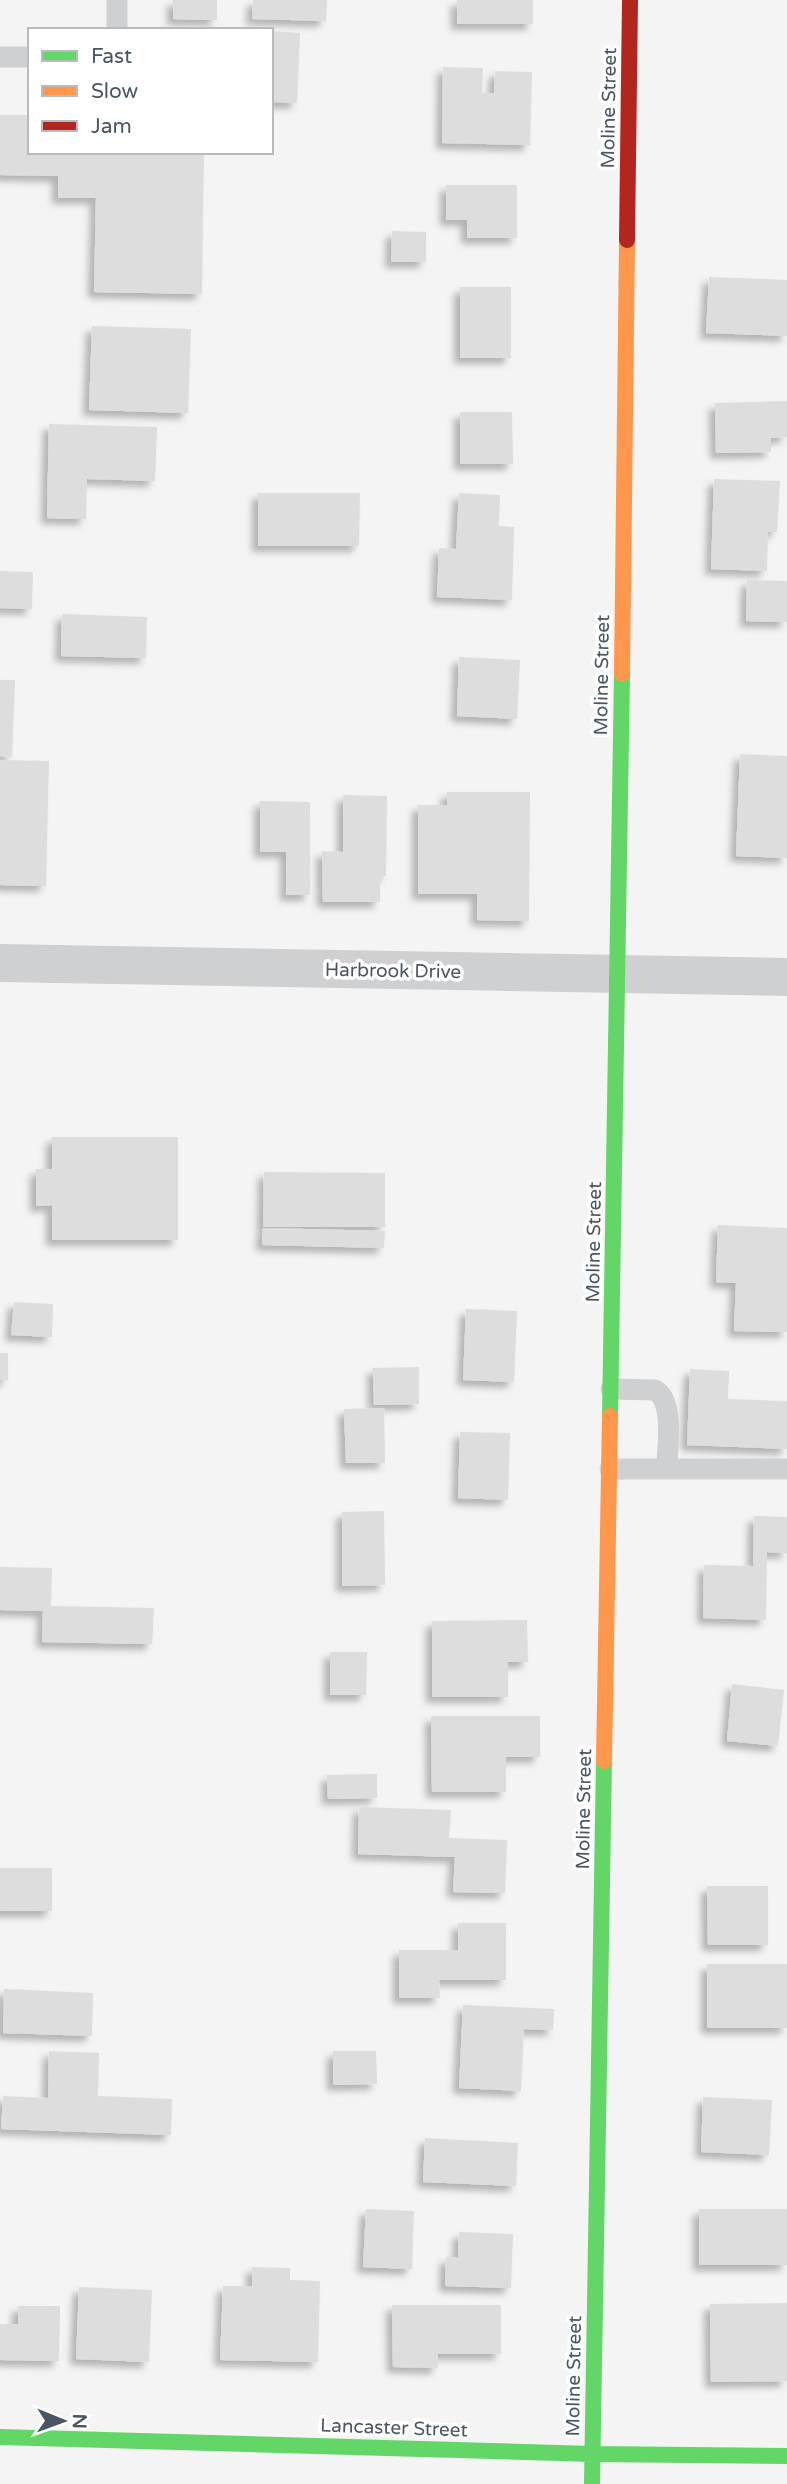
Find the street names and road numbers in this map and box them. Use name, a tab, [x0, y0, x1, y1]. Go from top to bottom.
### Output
street label: Moline Street	[597, 47, 621, 169]
street label: Moline Street	[590, 614, 614, 736]
street label: Harbrook Drive	[325, 959, 461, 983]
street label: Moline Street	[582, 1181, 606, 1303]
street label: Moline Street	[572, 1748, 596, 1870]
street label: Moline Street	[562, 2315, 586, 2437]
street label: Lancaster Street	[320, 2414, 468, 2442]

